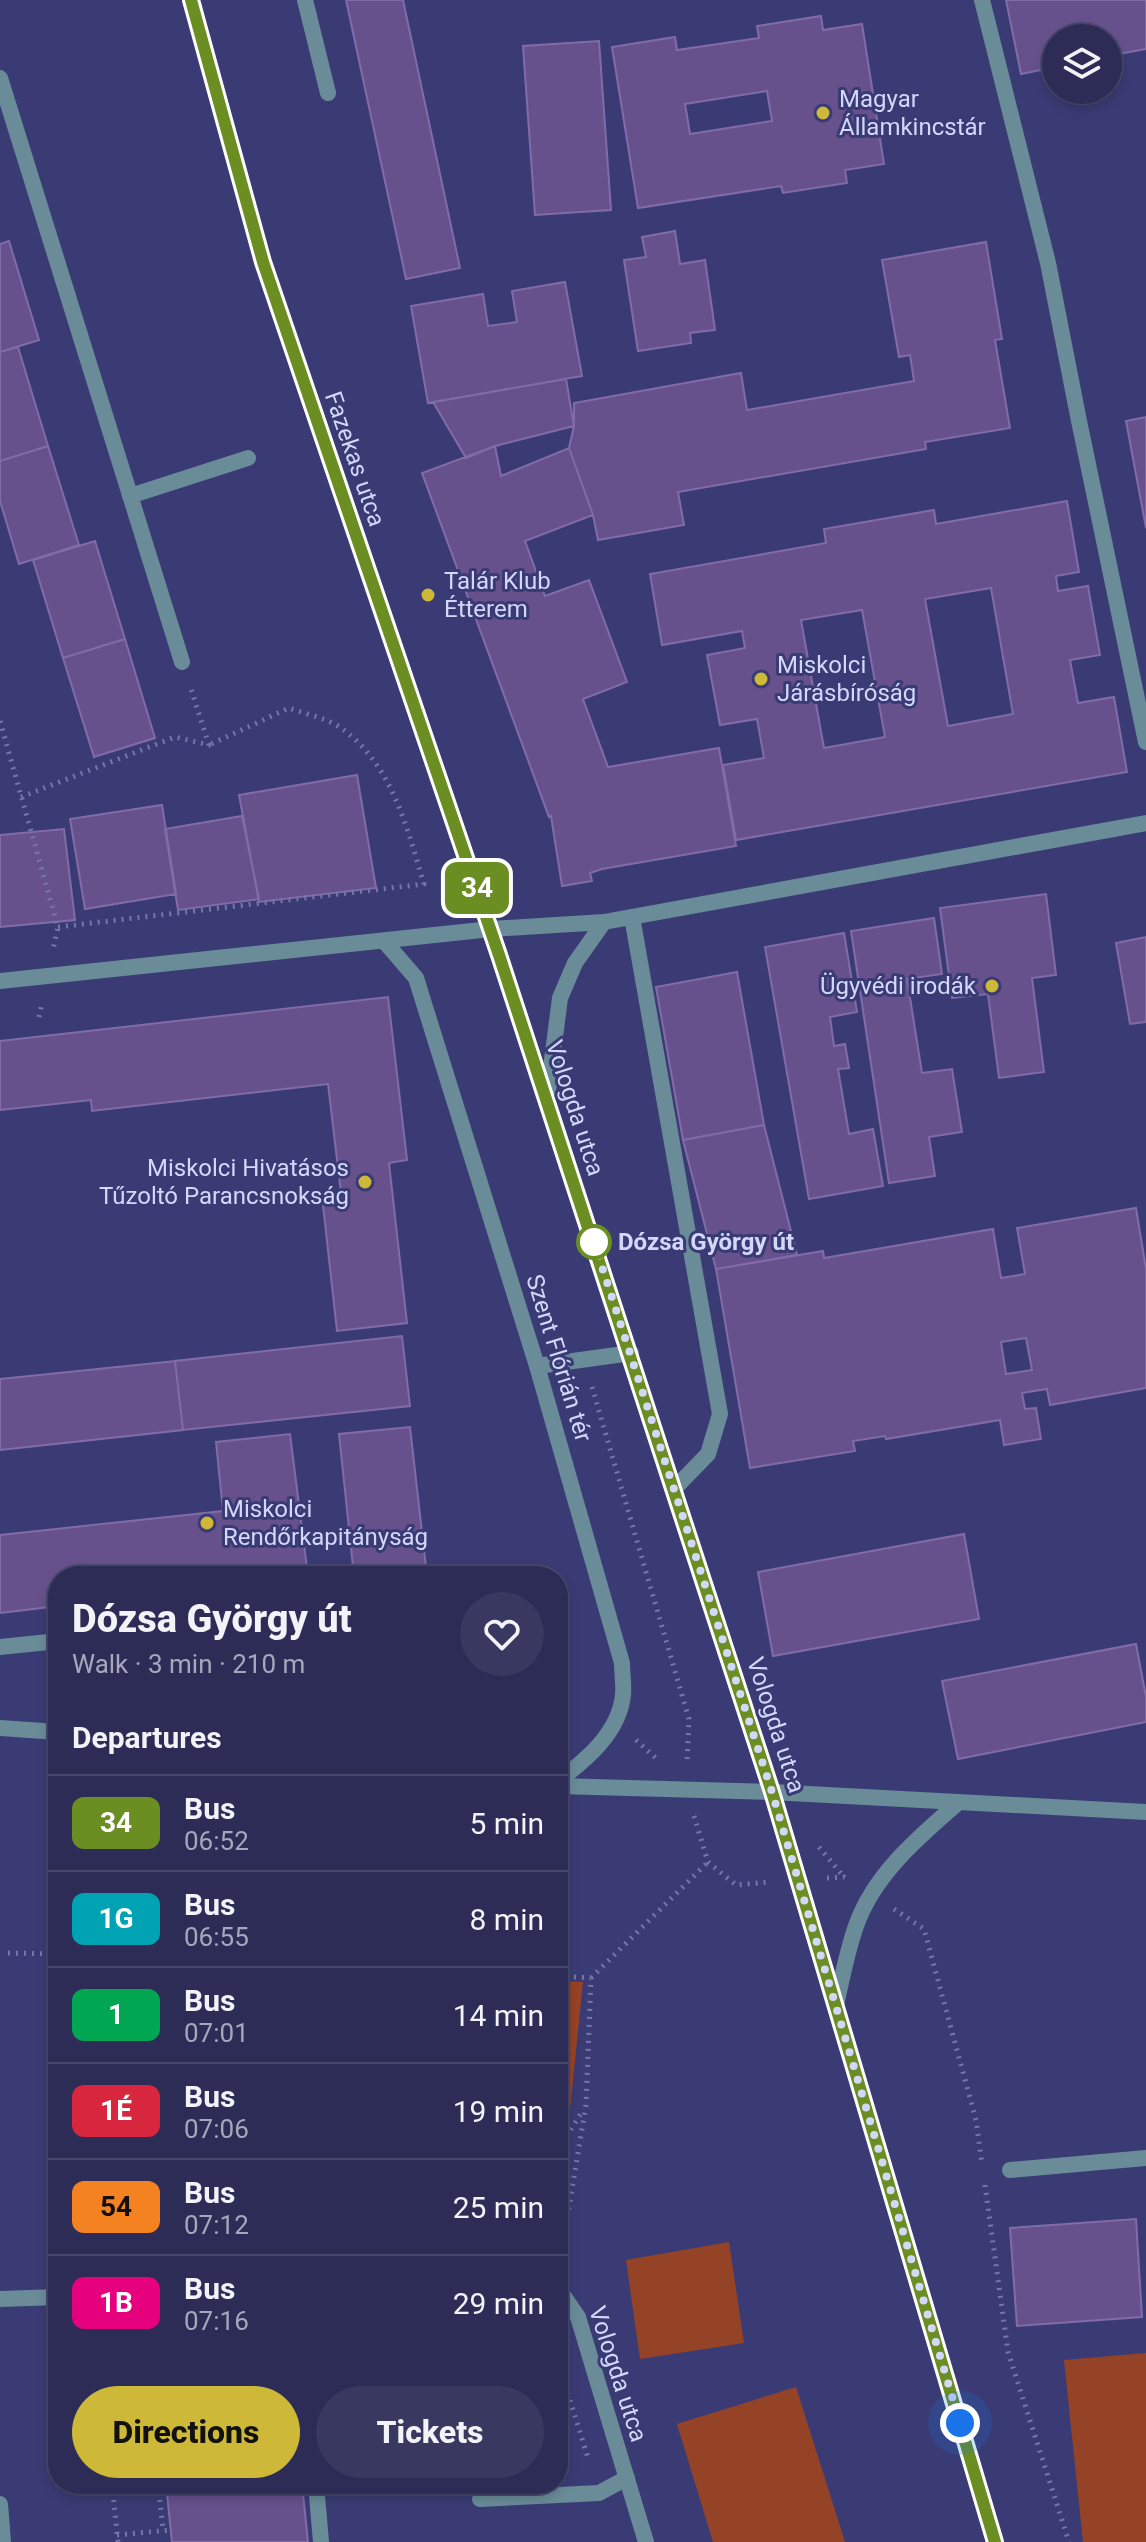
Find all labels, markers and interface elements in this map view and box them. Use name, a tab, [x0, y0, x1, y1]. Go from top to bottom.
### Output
map controls	[1042, 24, 1122, 104]
button: layers	[1042, 24, 1122, 104]
place label: Magyar Államkincstár	[839, 85, 986, 141]
marker: Magyar Államkincstár	[814, 104, 832, 122]
street label: Fazekas utca	[319, 388, 391, 530]
place label: Talár Klub Étterem	[444, 567, 551, 623]
marker: Talár Klub Étterem	[419, 586, 437, 604]
place label: Miskolci Járásbíróság	[777, 651, 916, 707]
marker: Miskolci Járásbíróság	[752, 670, 770, 688]
line badge: 34	[441, 862, 513, 914]
text: 34	[461, 871, 493, 904]
place label: Ügyvédi irodák	[820, 972, 977, 1000]
marker: Ügyvédi irodák	[983, 977, 1001, 995]
street label: Vologda utca	[540, 1037, 610, 1179]
place label: Miskolci Hivatásos Tűzoltó Parancsnokság	[99, 1154, 349, 1210]
marker: Miskolci Hivatásos Tűzoltó Parancsnokság	[356, 1173, 374, 1191]
marker: Dózsa György út	[577, 1225, 611, 1259]
place label: Dózsa György út	[618, 1228, 794, 1256]
street label: Szent Flórián tér	[520, 1271, 598, 1445]
place label: Miskolci Rendőrkapitányság	[223, 1495, 428, 1551]
marker: Miskolci Rendőrkapitányság	[198, 1514, 216, 1532]
button: heart	[460, 1592, 544, 1676]
text: Dózsa György út	[72, 1597, 352, 1641]
text: Walk · 3 min · 210 m	[72, 1649, 305, 1679]
street label: Vologda utca	[741, 1654, 811, 1796]
text: Departures	[72, 1720, 222, 1755]
text: Bus	[184, 1791, 235, 1826]
text: 34	[100, 1806, 132, 1839]
text: 5 min	[470, 1806, 544, 1841]
text: 06:52	[184, 1826, 249, 1856]
text: Bus	[184, 1887, 235, 1922]
text: 1G	[98, 1902, 134, 1935]
text: 8 min	[470, 1902, 544, 1937]
text: 06:55	[184, 1922, 249, 1952]
text: Bus	[184, 1983, 235, 2018]
text: 1	[108, 1998, 124, 2031]
text: 14 min	[453, 1998, 544, 2033]
text: 07:01	[184, 2018, 249, 2048]
text: Bus	[184, 2079, 235, 2114]
text: 1É	[100, 2094, 132, 2127]
text: 19 min	[453, 2094, 544, 2129]
text: 07:06	[184, 2114, 249, 2144]
text: Bus	[184, 2175, 235, 2210]
text: 54	[100, 2190, 132, 2223]
text: 25 min	[453, 2190, 544, 2225]
text: 07:12	[184, 2210, 249, 2240]
text: Bus	[184, 2271, 235, 2306]
text: 1B	[99, 2286, 133, 2319]
text: 29 min	[453, 2286, 544, 2321]
street label: Vologda utca	[583, 2303, 653, 2445]
text: 07:16	[184, 2306, 249, 2336]
button: Directions	[72, 2386, 300, 2478]
button: Tickets	[316, 2386, 544, 2478]
your location	[940, 2403, 980, 2443]

